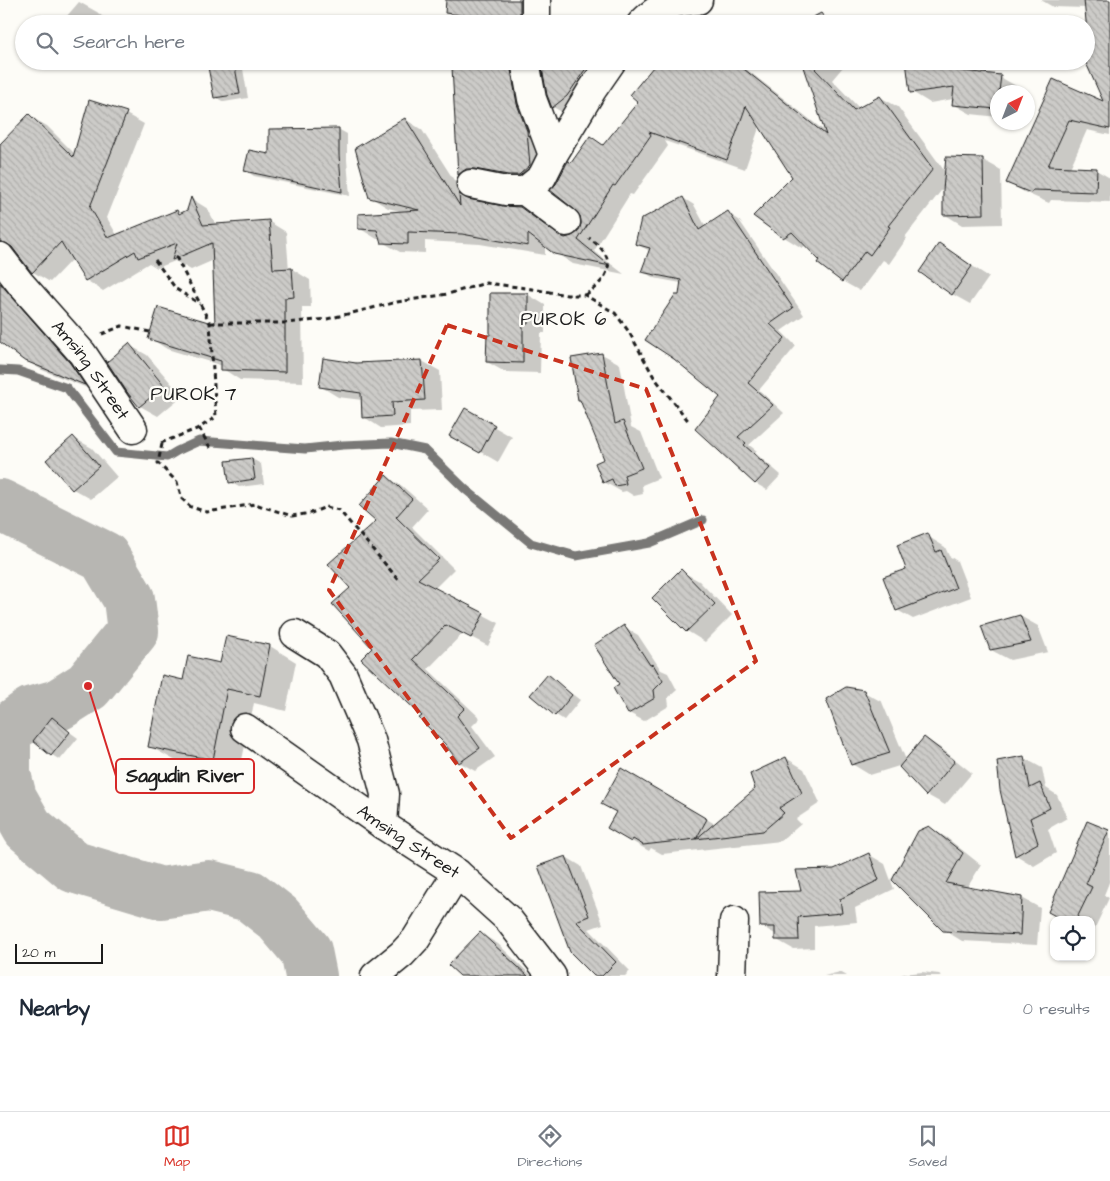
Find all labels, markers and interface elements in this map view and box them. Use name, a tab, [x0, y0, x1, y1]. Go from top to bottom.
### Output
search box	[15, 15, 1095, 70]
icon: search	[33, 29, 61, 57]
text: Search here	[73, 29, 185, 56]
north arrow	[990, 85, 1035, 130]
district label: PUROK 6	[520, 306, 608, 333]
street label: Amsing Street	[46, 314, 136, 425]
district label: PUROK 7	[151, 381, 237, 408]
callout: Sagudin River	[116, 759, 254, 793]
text: Sagudin River	[125, 763, 245, 791]
street label: Amsing Street	[352, 798, 466, 885]
map controls	[1050, 916, 1095, 961]
button: locate	[1050, 916, 1095, 961]
scale bar	[15, 941, 102, 964]
text: 20 m	[22, 943, 55, 963]
text: Nearby	[20, 994, 90, 1023]
text: 0 results	[1023, 998, 1090, 1020]
tab: Map	[163, 1122, 191, 1172]
tab: Directions	[517, 1122, 582, 1172]
tab: Saved	[909, 1122, 947, 1172]

